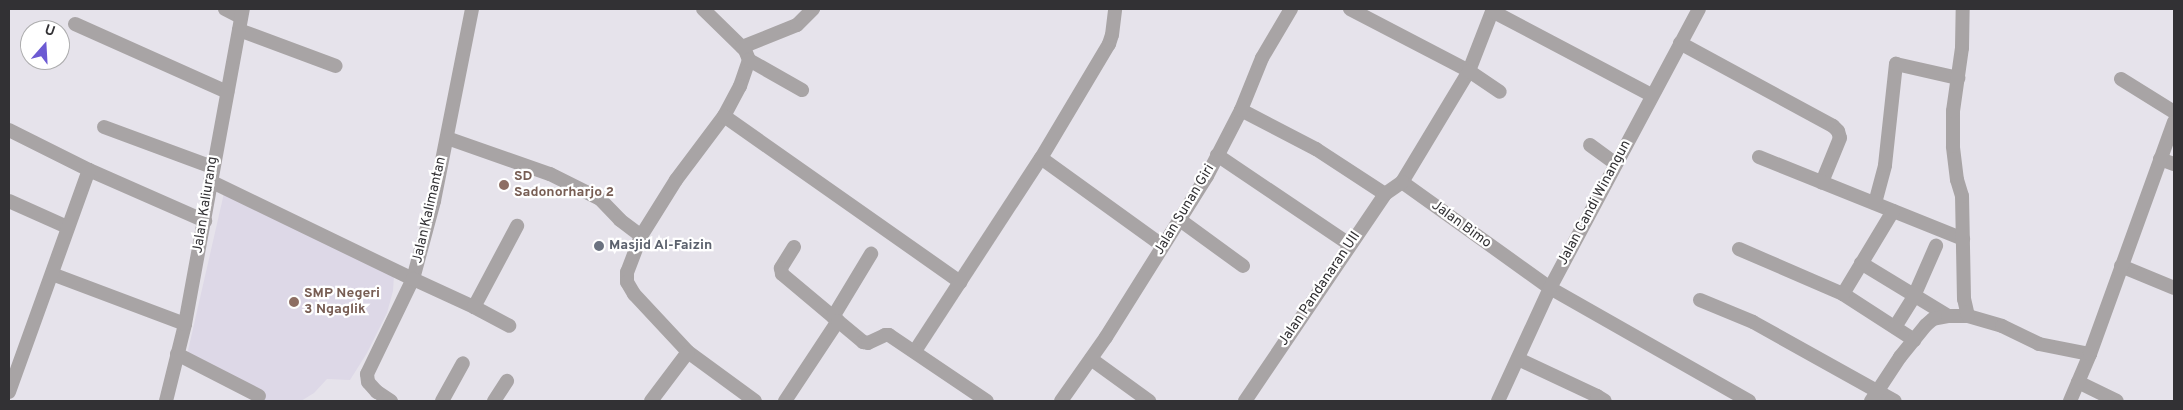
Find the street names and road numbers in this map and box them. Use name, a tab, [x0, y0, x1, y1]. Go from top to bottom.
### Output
street label: Jalan Candi Winangun	[1555, 137, 1635, 269]
street label: Jalan Kaliurang	[190, 155, 222, 255]
street label: Jalan Kalimantan	[410, 155, 450, 265]
street label: Jalan Sunan Giri	[1151, 162, 1219, 258]
street label: Jalan Bimo	[1428, 198, 1494, 252]
street label: Jalan Pandanaran UII	[1276, 229, 1364, 349]

